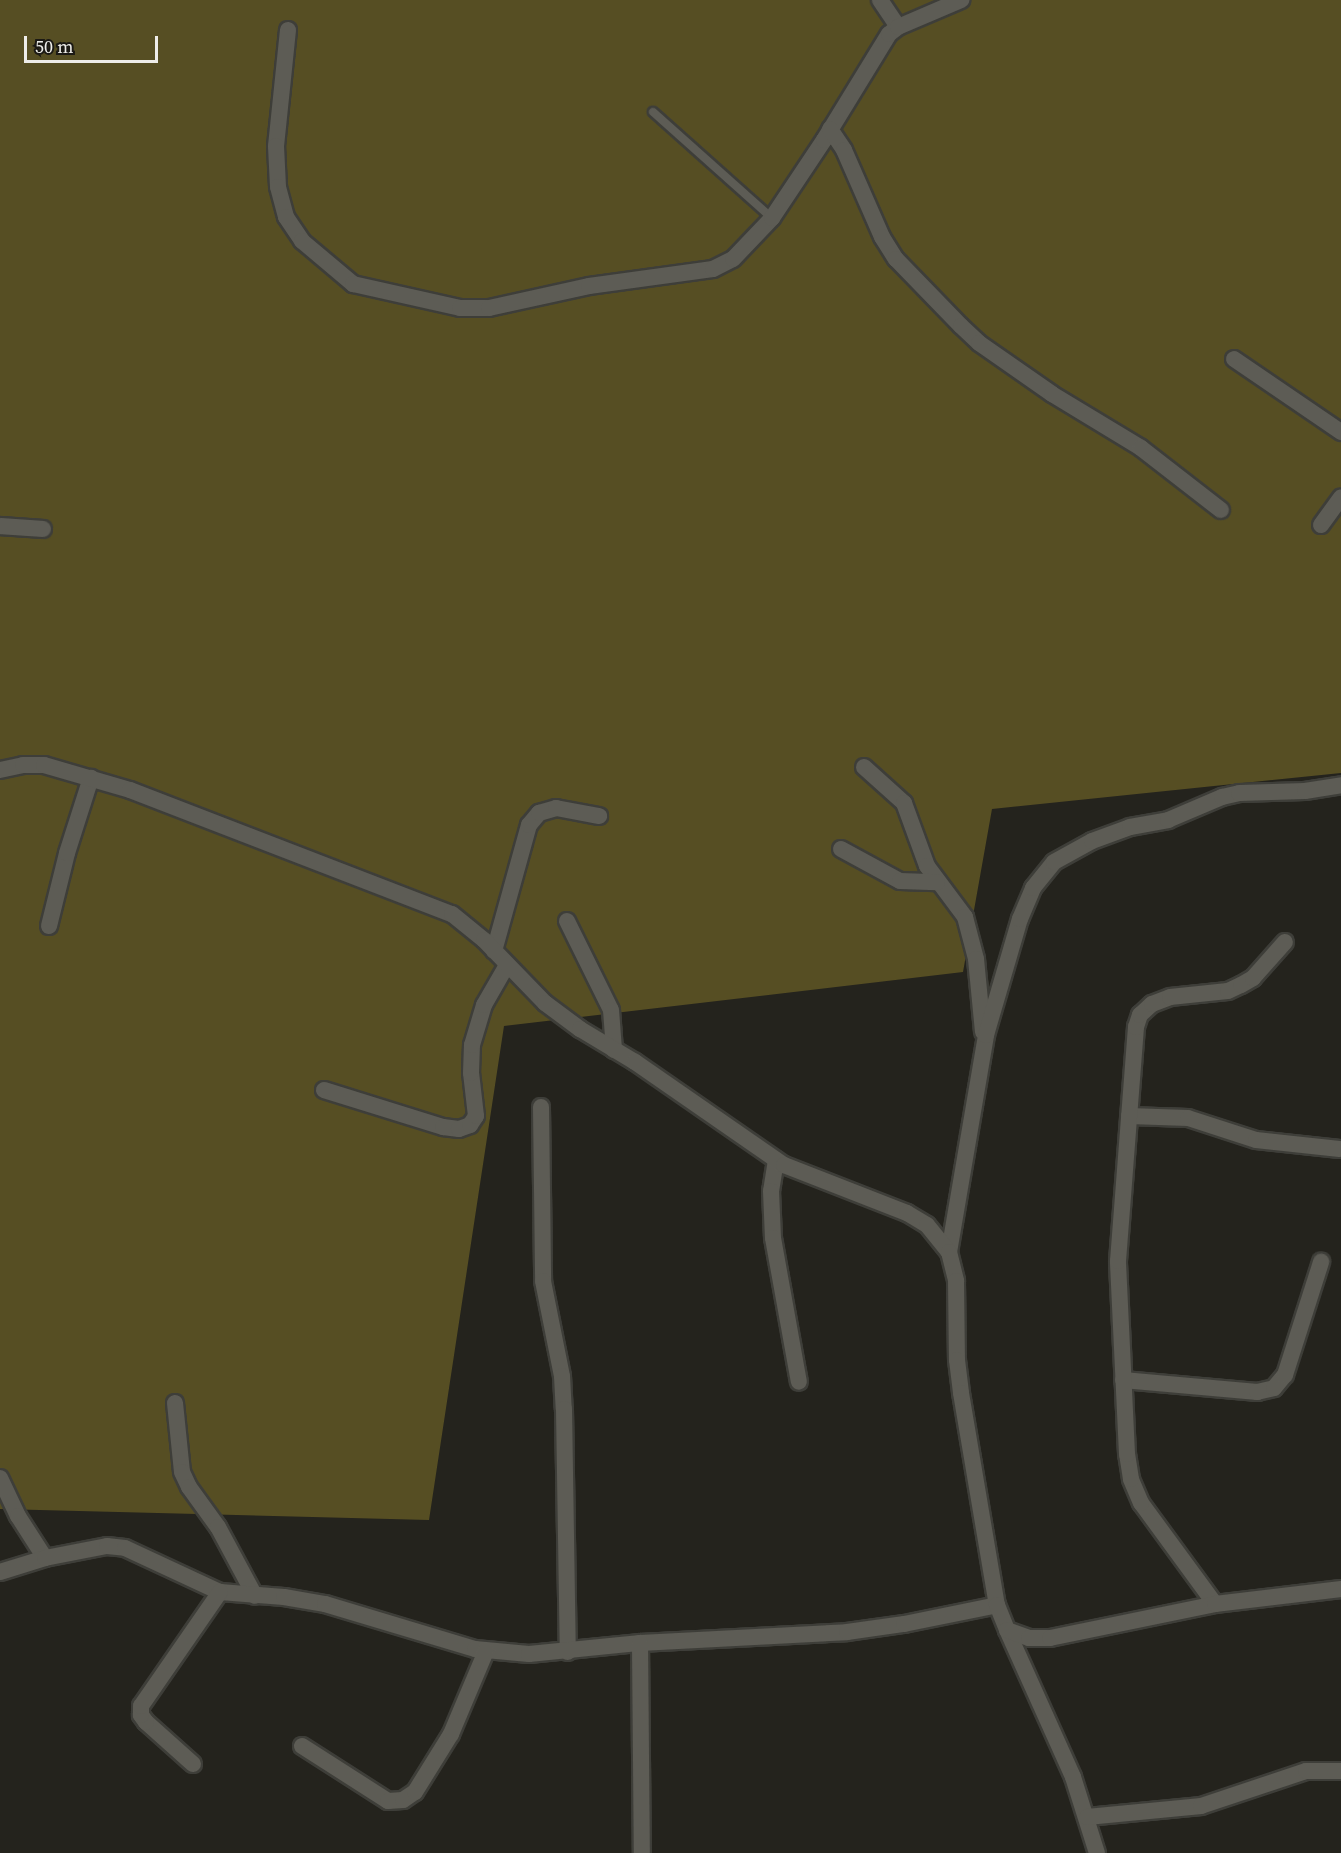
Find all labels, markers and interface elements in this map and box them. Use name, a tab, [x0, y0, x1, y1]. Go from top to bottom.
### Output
scale bar	[27, 24, 160, 62]
text: 50 m	[35, 34, 73, 59]

